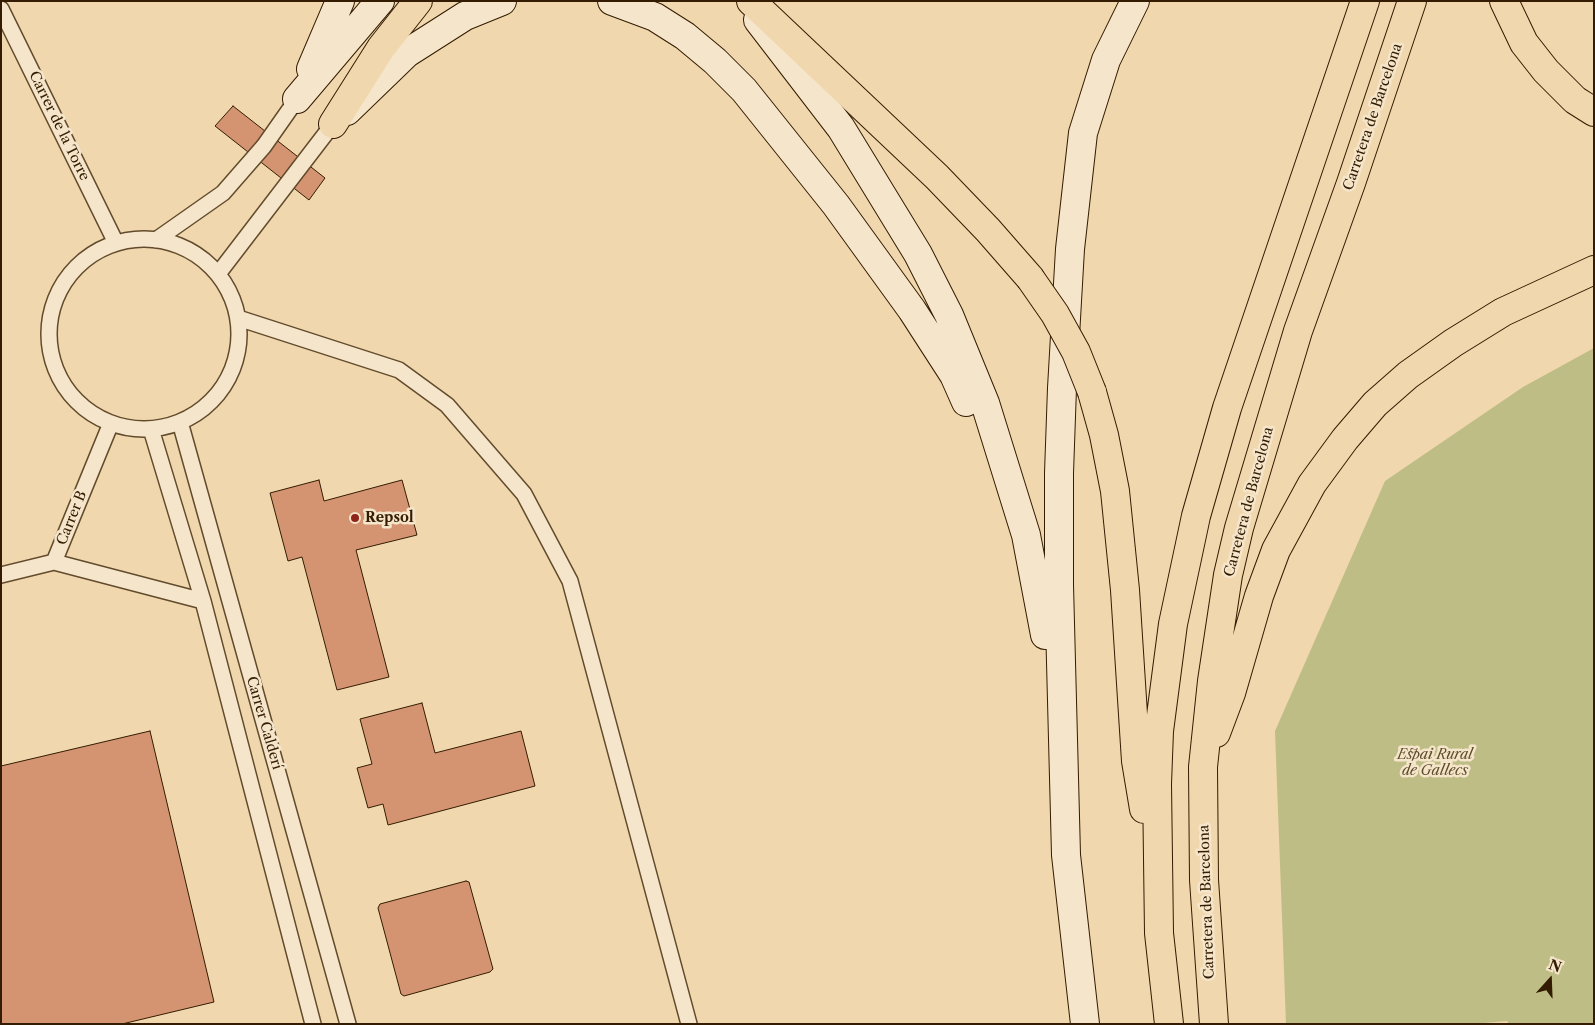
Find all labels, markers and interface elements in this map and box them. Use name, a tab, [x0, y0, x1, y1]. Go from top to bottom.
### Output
street label: Carretera de Barcelona	[1340, 41, 1406, 193]
street label: Carrer de la Torre	[25, 68, 93, 184]
street label: Carretera de Barcelona	[1221, 425, 1277, 579]
street label: Carrer B	[54, 488, 90, 548]
place label: Repsol	[365, 510, 414, 526]
marker: Repsol	[349, 512, 361, 524]
street label: Carrer Calderí	[243, 674, 285, 772]
park label: Espai Rural de Gallecs	[1397, 747, 1473, 780]
street label: Carretera de Barcelona	[1196, 825, 1218, 979]
north arrow	[1525, 955, 1575, 1005]
text: N	[1546, 955, 1564, 976]

